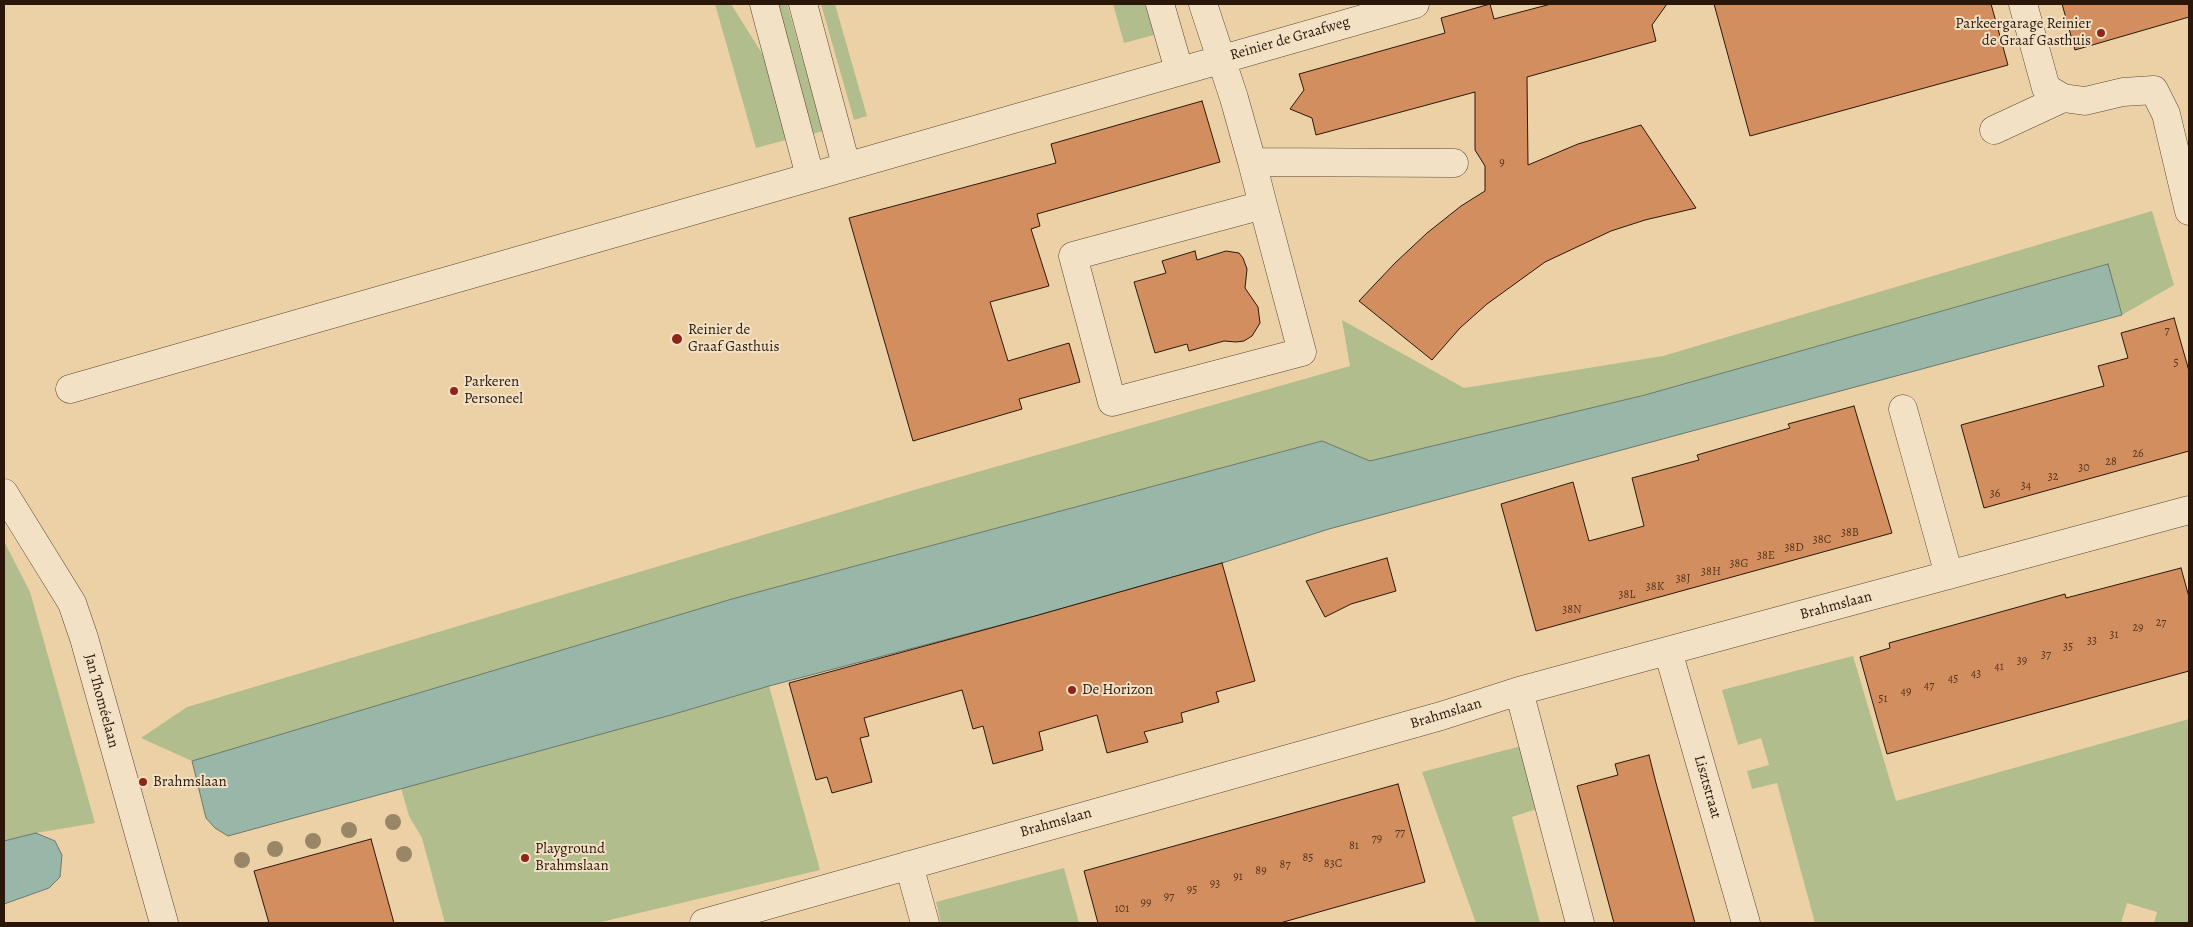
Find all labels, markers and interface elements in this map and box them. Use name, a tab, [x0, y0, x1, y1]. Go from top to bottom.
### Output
street label: Reinier de Graafweg	[1228, 13, 1352, 65]
place label: Parkeergarage Reinier de Graaf Gasthuis	[1955, 15, 2091, 50]
marker: Parkeergarage Reinier de Graaf Gasthuis	[2095, 27, 2107, 39]
house number: 9	[1499, 156, 1505, 170]
place label: Reinier de Graaf Gasthuis	[688, 321, 779, 356]
house number: 7	[2164, 324, 2170, 338]
marker: Reinier de Graaf Gasthuis	[670, 332, 684, 346]
house number: 5	[2173, 356, 2179, 370]
place label: Parkeren Personeel	[464, 373, 523, 408]
marker: Parkeren Personeel	[448, 385, 460, 397]
house number: 26	[2132, 447, 2144, 461]
house number: 28	[2105, 455, 2117, 469]
house number: 30	[2078, 461, 2090, 475]
house number: 32	[2048, 470, 2058, 484]
house number: 34	[2021, 479, 2031, 493]
house number: 36	[1990, 487, 2000, 501]
house number: 38B	[1841, 526, 1859, 540]
house number: 38C	[1813, 533, 1831, 547]
house number: 38D	[1784, 541, 1804, 555]
house number: 38E	[1757, 549, 1775, 563]
house number: 38G	[1730, 557, 1748, 571]
house number: 38H	[1701, 565, 1721, 579]
house number: 38J	[1676, 572, 1690, 586]
house number: 38K	[1646, 580, 1664, 594]
house number: 38L	[1619, 588, 1635, 602]
street label: Brahmslaan	[1798, 588, 1874, 624]
house number: 38N	[1562, 603, 1582, 617]
house number: 27	[2156, 616, 2166, 630]
house number: 29	[2132, 621, 2144, 635]
house number: 31	[2109, 628, 2119, 642]
house number: 33	[2087, 634, 2097, 648]
house number: 35	[2063, 640, 2073, 654]
house number: 37	[2041, 648, 2051, 662]
street label: Jan Thoméelaan	[80, 652, 122, 750]
house number: 39	[2017, 654, 2027, 668]
house number: 41	[1994, 660, 2004, 674]
house number: 43	[1971, 667, 1981, 681]
house number: 45	[1948, 672, 1958, 686]
house number: 47	[1924, 679, 1934, 693]
place label: De Horizon	[1082, 681, 1153, 699]
marker: De Horizon	[1066, 684, 1078, 696]
house number: 49	[1901, 685, 1911, 699]
house number: 51	[1878, 692, 1888, 706]
street label: Brahmslaan	[1408, 695, 1484, 733]
street label: Lisztstraat	[1689, 753, 1725, 821]
place label: Brahmslaan	[153, 773, 227, 791]
marker: Brahmslaan	[137, 776, 149, 788]
street label: Brahmslaan	[1018, 804, 1094, 842]
house number: 77	[1395, 826, 1405, 840]
house number: 79	[1372, 832, 1382, 846]
house number: 81	[1349, 839, 1359, 853]
place label: Playground Brahmslaan	[535, 840, 609, 875]
house number: 85	[1303, 851, 1313, 865]
marker: Playground Brahmslaan	[519, 852, 531, 864]
house number: 83C	[1324, 857, 1342, 871]
house number: 87	[1280, 858, 1290, 872]
house number: 89	[1255, 864, 1267, 878]
house number: 91	[1233, 870, 1243, 884]
house number: 93	[1210, 877, 1220, 891]
house number: 95	[1187, 883, 1197, 897]
house number: 97	[1164, 890, 1174, 904]
house number: 99	[1141, 896, 1151, 910]
house number: 101	[1115, 902, 1129, 916]

